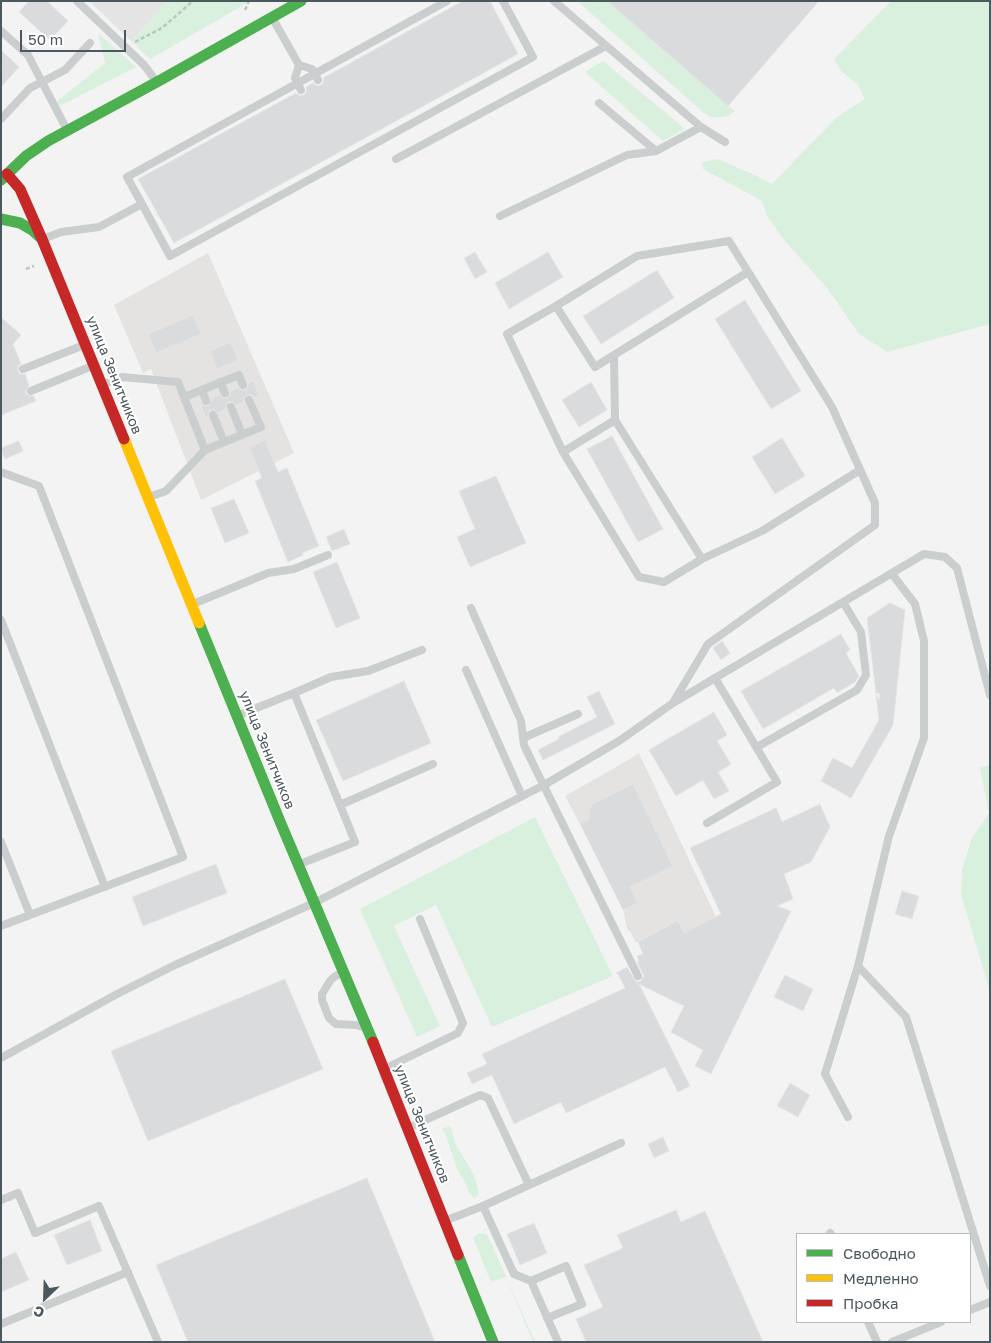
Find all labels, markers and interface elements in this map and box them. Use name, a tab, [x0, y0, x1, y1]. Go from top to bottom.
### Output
scale bar	[22, 20, 129, 52]
text: 50 m	[28, 30, 63, 48]
street label: улица Зенитчиков	[83, 313, 145, 437]
street label: улица Зенитчиков	[236, 688, 298, 812]
street label: улица Зенитчиков	[391, 1062, 453, 1186]
legend	[796, 1233, 971, 1323]
text: Свободно	[843, 1244, 916, 1262]
text: Медленно	[843, 1269, 919, 1287]
north arrow	[20, 1273, 70, 1323]
text: Пробка	[843, 1294, 898, 1312]
text: С	[31, 1302, 47, 1322]

